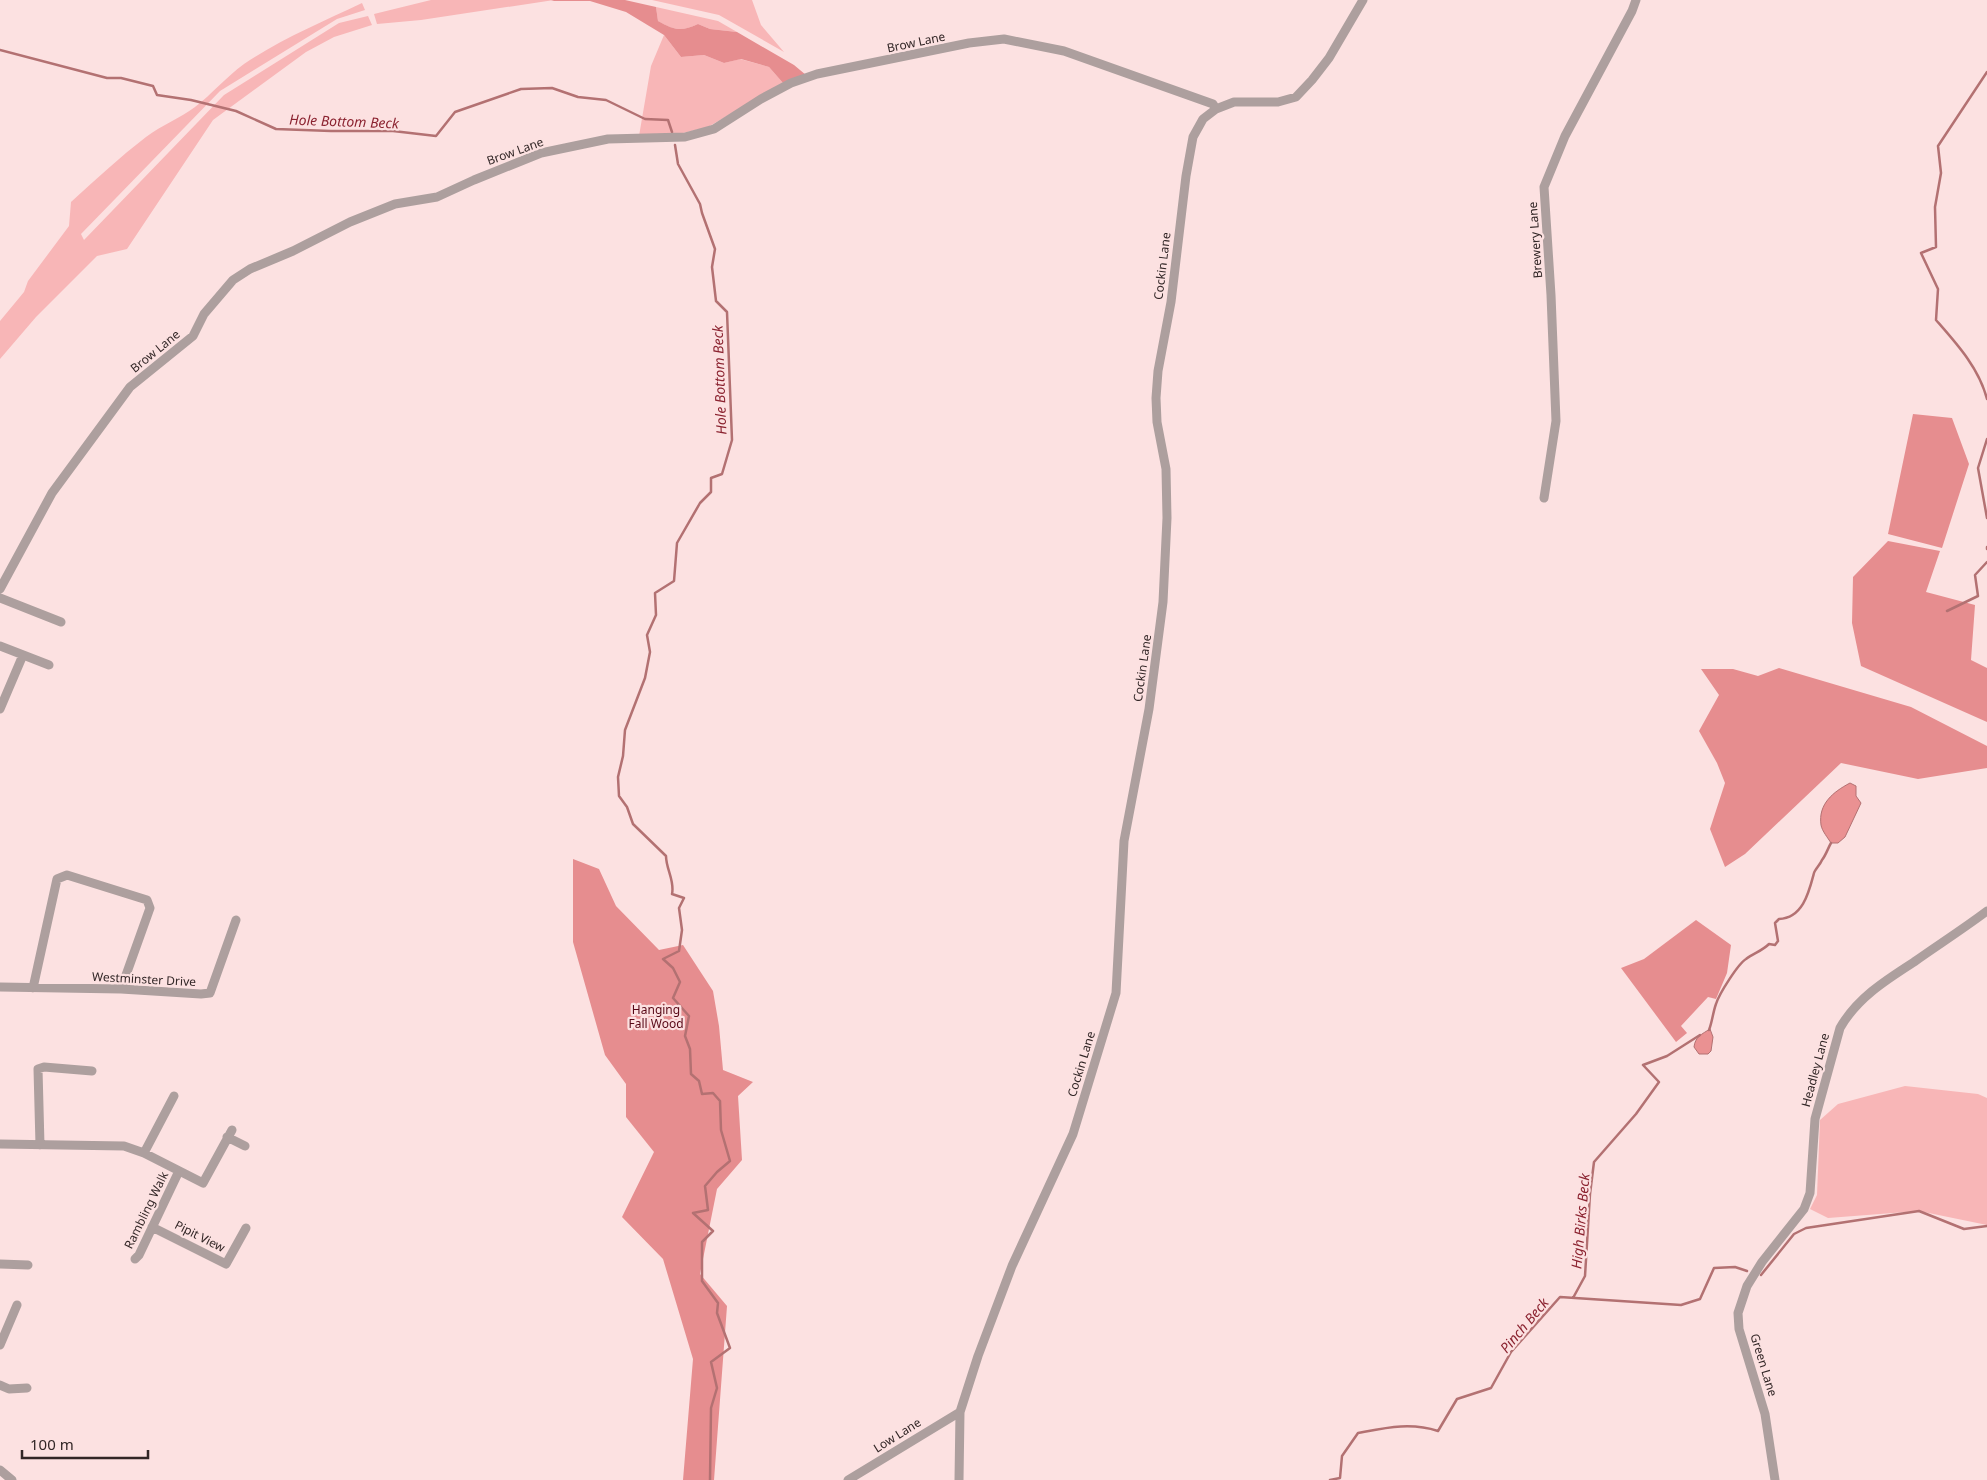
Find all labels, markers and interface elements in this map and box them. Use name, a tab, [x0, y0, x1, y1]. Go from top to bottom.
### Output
street label: Brow Lane	[885, 27, 947, 56]
water label: Hole Bottom Beck	[289, 110, 400, 132]
street label: Brow Lane	[484, 133, 546, 169]
street label: Brewery Lane	[1524, 201, 1546, 279]
street label: Cockin Lane	[1149, 231, 1175, 301]
water label: Hole Bottom Beck	[708, 324, 730, 435]
street label: Brow Lane	[127, 326, 184, 376]
street label: Cockin Lane	[1129, 633, 1155, 703]
street label: Westminster Drive	[92, 968, 197, 990]
park label: Hanging Fall Wood	[628, 1001, 684, 1032]
street label: Cockin Lane	[1063, 1029, 1099, 1099]
street label: Headley Lane	[1797, 1031, 1833, 1109]
street label: Rambling Walk	[120, 1168, 172, 1252]
water label: High Birks Beck	[1566, 1171, 1594, 1270]
street label: Pipit View	[172, 1216, 229, 1256]
water label: Pinch Beck	[1495, 1293, 1553, 1357]
street label: Green Lane	[1746, 1332, 1782, 1399]
street label: Low Lane	[870, 1414, 924, 1456]
scale bar	[22, 1428, 149, 1460]
text: 100 m	[30, 1434, 74, 1454]

